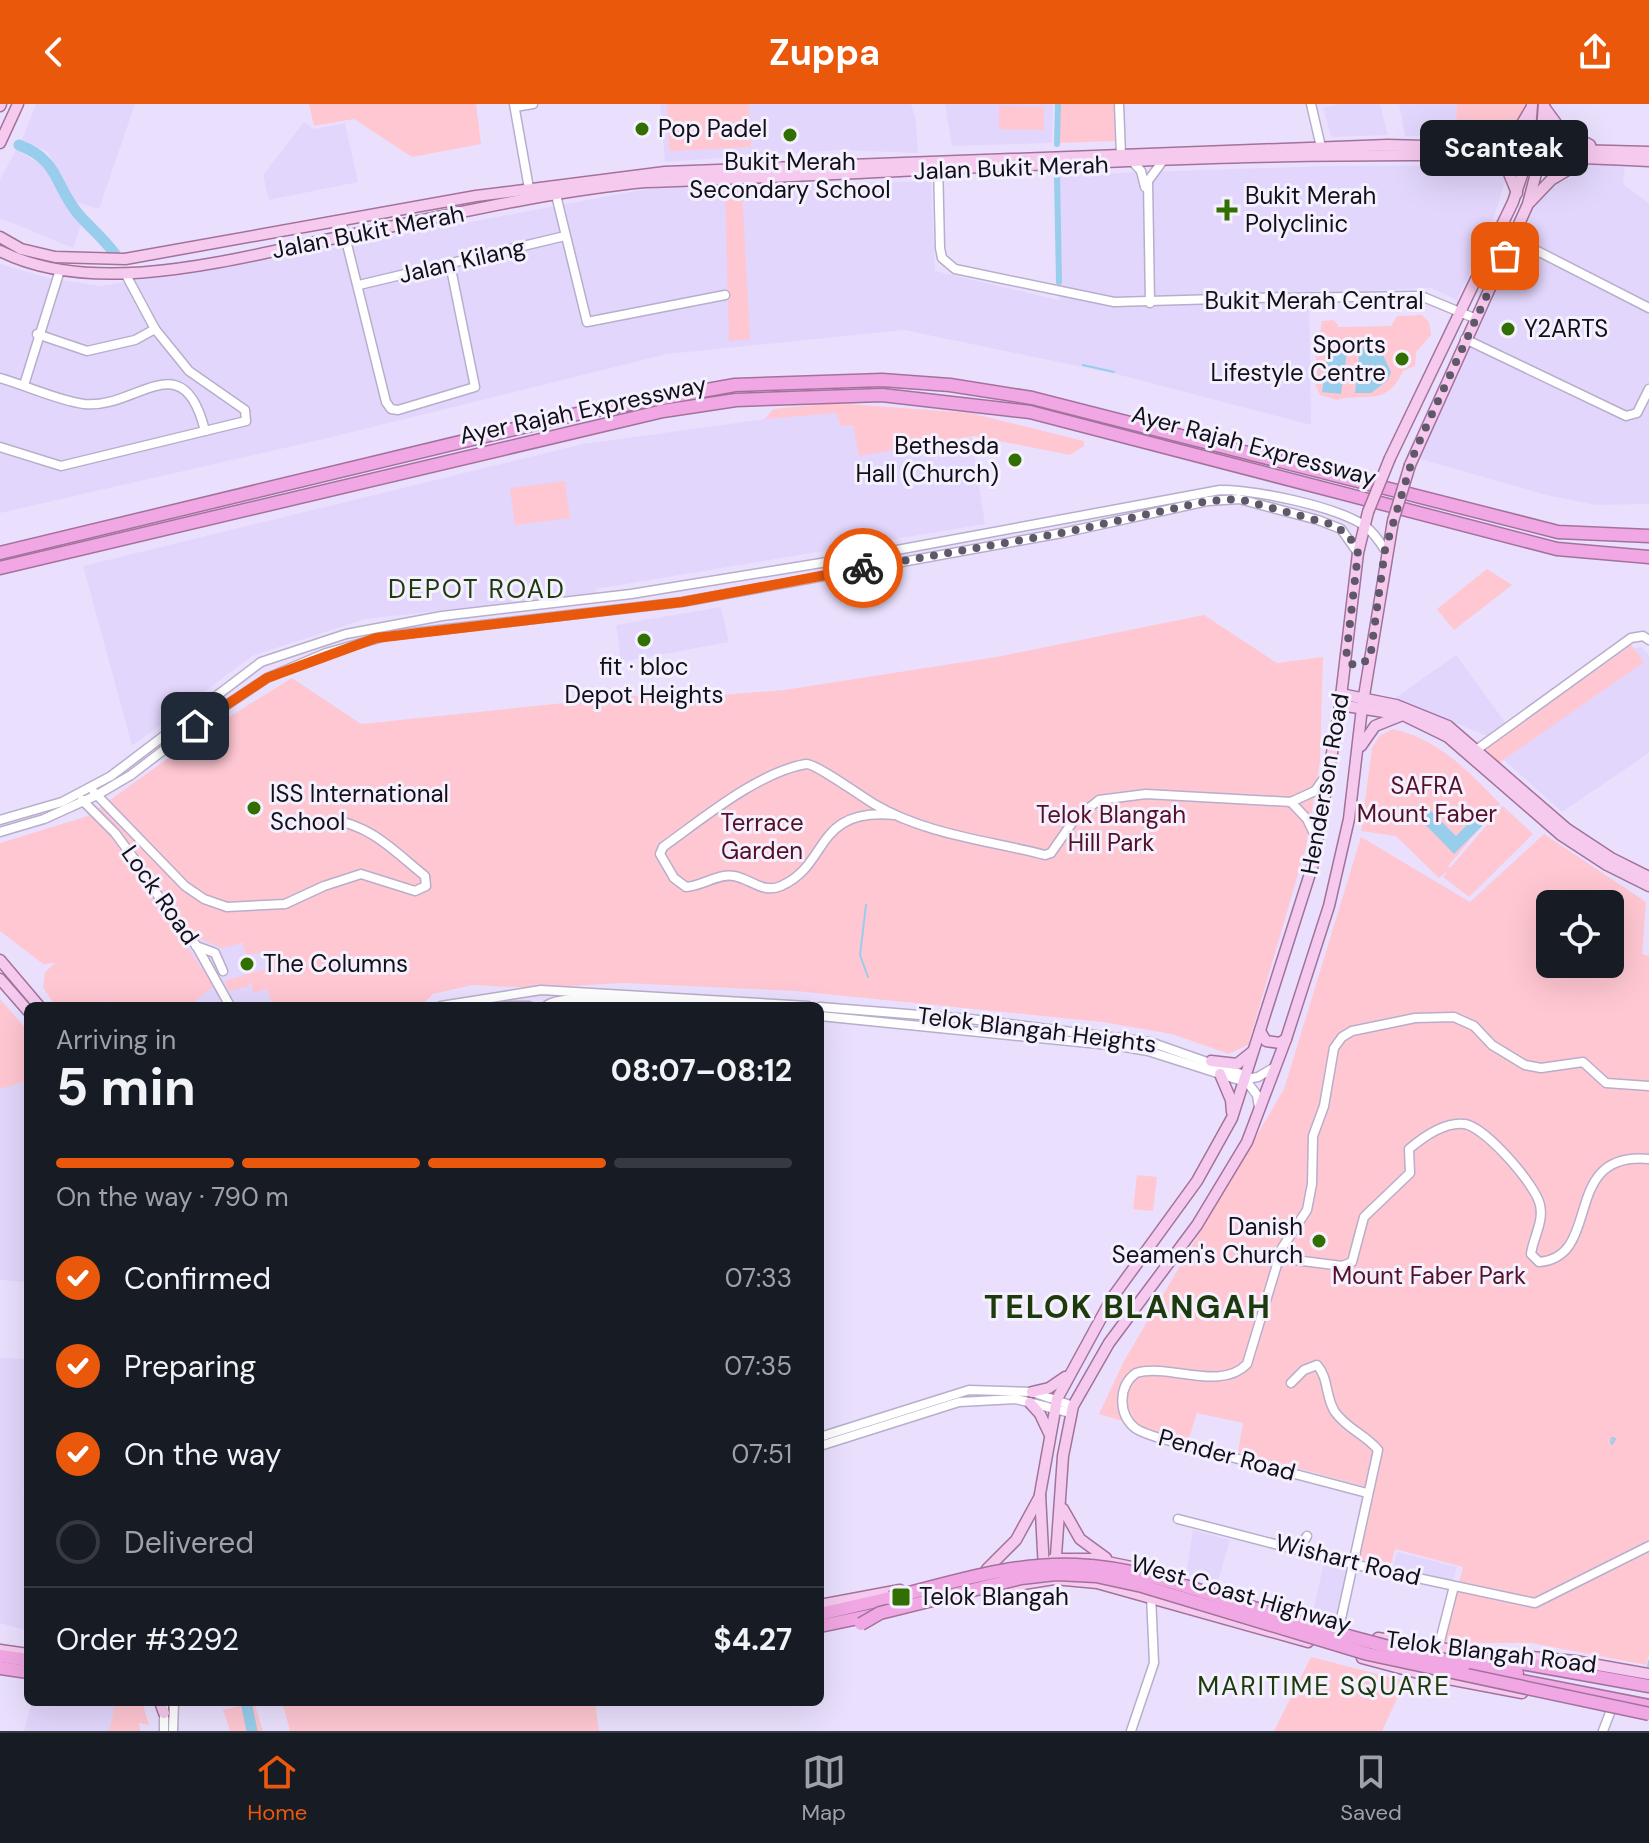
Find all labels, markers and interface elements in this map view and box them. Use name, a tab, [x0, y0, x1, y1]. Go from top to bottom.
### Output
text: Zuppa	[769, 29, 880, 76]
icon: back	[32, 30, 76, 74]
icon: share	[1573, 30, 1617, 74]
place label: Pop Padel	[658, 113, 767, 144]
marker: Pop Padel	[633, 120, 651, 138]
callout: Scanteak	[1421, 120, 1589, 176]
marker: Bukit Merah Secondary School	[781, 126, 799, 144]
text: Scanteak	[1444, 131, 1564, 165]
place label: Bukit Merah Secondary School	[689, 146, 891, 205]
street label: Jalan Bukit Merah	[913, 149, 1109, 186]
place label: Bukit Merah Polyclinic	[1245, 180, 1376, 239]
street label: Jalan Bukit Merah	[269, 198, 467, 265]
marker: Bukit Merah Polyclinic	[1216, 199, 1238, 221]
pin	[1471, 222, 1539, 290]
street label: Jalan Kilang	[396, 231, 528, 290]
icon: bag	[1483, 234, 1527, 278]
street label: Bukit Merah Central	[1204, 285, 1424, 316]
place label: Y2ARTS	[1524, 313, 1608, 344]
marker: Y2ARTS	[1499, 320, 1517, 338]
place label: Sports Lifestyle Centre	[1211, 329, 1386, 388]
marker: Sports Lifestyle Centre	[1393, 350, 1411, 368]
street label: Ayer Rajah Expressway	[457, 368, 709, 451]
street label: Ayer Rajah Expressway	[1129, 398, 1380, 493]
place label: Bethesda Hall (Church)	[856, 430, 999, 489]
marker: Bethesda Hall (Church)	[1006, 451, 1024, 469]
courier	[823, 528, 903, 608]
icon: bike	[841, 546, 885, 590]
district label: DEPOT ROAD	[388, 572, 566, 606]
marker: fit · bloc Depot Heights	[635, 631, 653, 649]
place label: fit · bloc Depot Heights	[564, 651, 724, 710]
street label: Henderson Road	[1293, 691, 1356, 877]
pin	[161, 692, 229, 760]
icon: home	[173, 704, 217, 748]
park label: SAFRA Mount Faber	[1357, 770, 1497, 829]
place label: ISS International School	[270, 778, 449, 837]
marker: ISS International School	[245, 799, 263, 817]
park label: Telok Blangah Hill Park	[1036, 799, 1186, 858]
park label: Terrace Garden	[720, 807, 804, 866]
street label: Lock Road	[115, 839, 206, 950]
map controls	[1536, 890, 1624, 978]
button: locate	[1536, 890, 1624, 978]
place label: The Columns	[263, 948, 408, 979]
marker: The Columns	[238, 955, 256, 973]
street label: Telok Blangah Heights	[916, 999, 1158, 1060]
text: Arriving in	[56, 1023, 176, 1057]
text: 08:07–08:12	[611, 1051, 792, 1090]
text: 5 min	[56, 1053, 196, 1121]
text: On the way · 790 m	[56, 1180, 289, 1214]
place label: Danish Seamen's Church	[1112, 1211, 1303, 1270]
marker: Danish Seamen's Church	[1310, 1232, 1328, 1250]
icon: check	[56, 1256, 100, 1300]
text: Confirmed	[124, 1259, 271, 1298]
park label: Mount Faber Park	[1332, 1260, 1526, 1291]
text: 07:33	[725, 1261, 792, 1295]
district label: TELOK BLANGAH	[984, 1286, 1272, 1328]
icon: check	[56, 1344, 100, 1388]
text: Preparing	[124, 1347, 256, 1386]
text: 07:35	[724, 1349, 792, 1383]
street label: Pender Road	[1155, 1421, 1299, 1488]
icon: check	[56, 1432, 100, 1476]
text: On the way	[124, 1435, 281, 1474]
text: 07:51	[731, 1437, 792, 1471]
text: Delivered	[124, 1523, 254, 1562]
street label: Wishart Road	[1272, 1527, 1424, 1593]
street label: West Coast Highway	[1127, 1547, 1355, 1640]
place label: Telok Blangah	[919, 1581, 1069, 1612]
marker: Telok Blangah	[890, 1586, 912, 1608]
text: Order #3292	[56, 1620, 239, 1659]
text: $4.27	[714, 1620, 792, 1659]
street label: Telok Blangah Road	[1384, 1623, 1598, 1680]
district label: MARITIME SQUARE	[1197, 1669, 1451, 1703]
tab: Home	[247, 1750, 307, 1827]
tab: Map	[802, 1750, 846, 1827]
tab: Saved	[1340, 1750, 1402, 1827]

